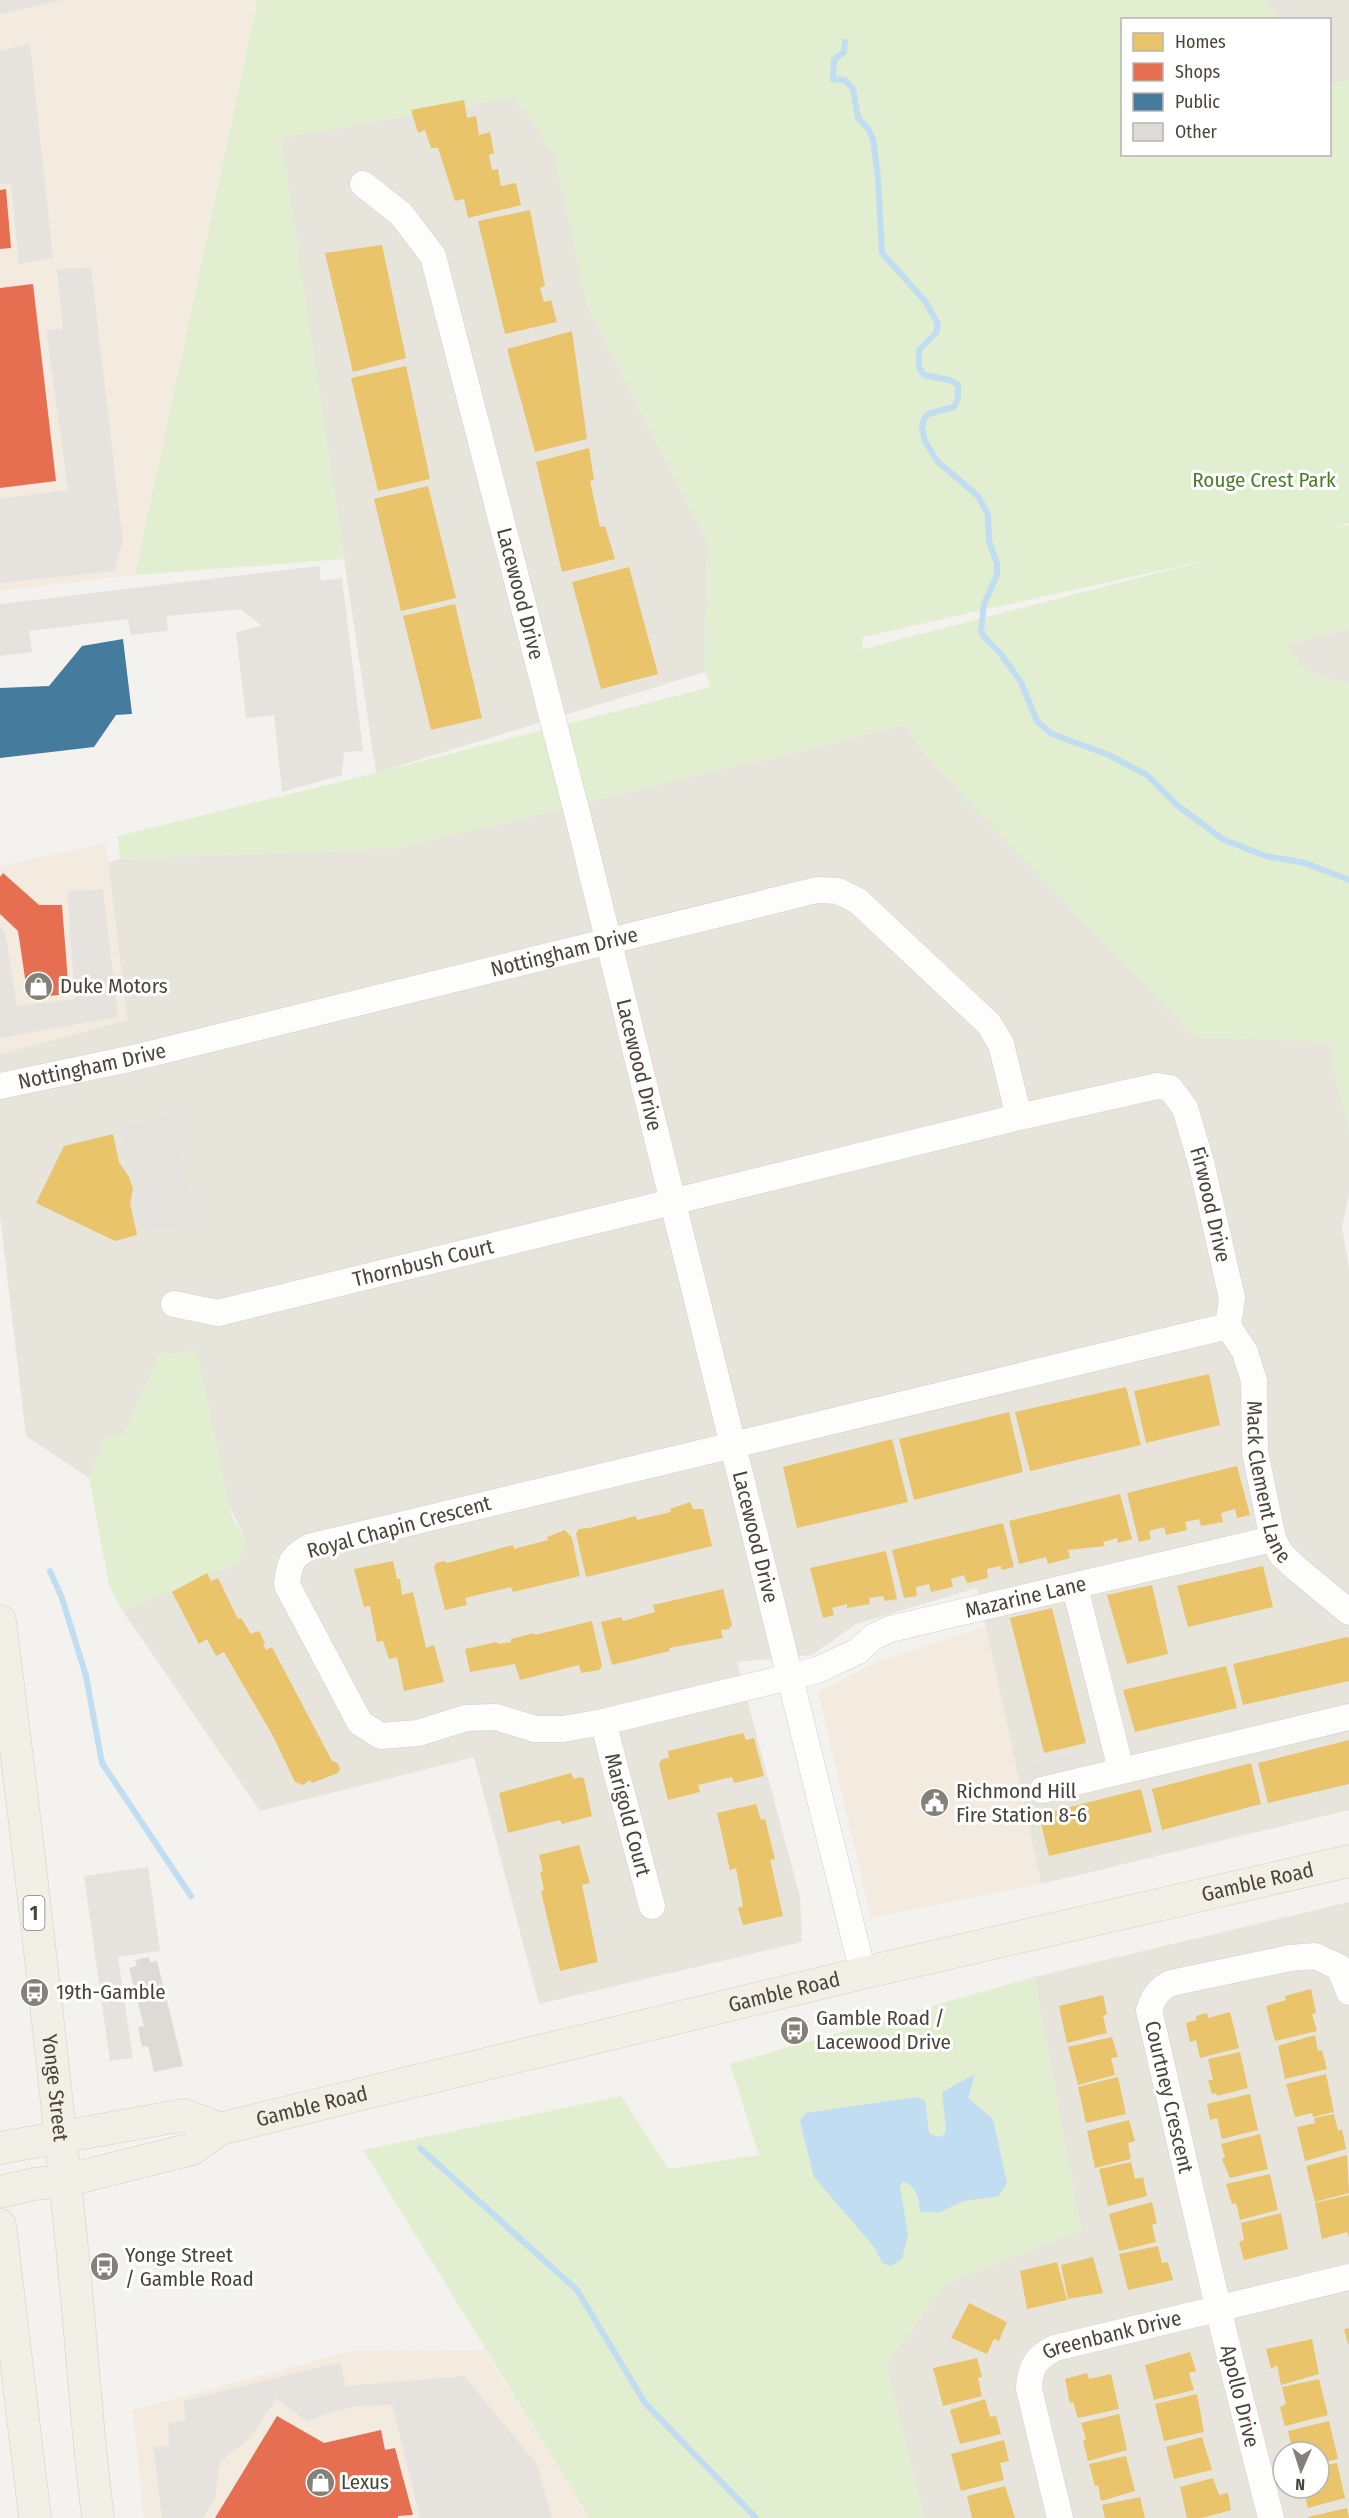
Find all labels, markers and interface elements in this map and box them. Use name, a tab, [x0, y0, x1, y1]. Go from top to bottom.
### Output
legend	[1121, 18, 1331, 156]
text: Homes	[1175, 31, 1226, 53]
text: Shops	[1175, 61, 1220, 83]
text: Public	[1175, 91, 1220, 113]
text: Other	[1175, 121, 1218, 143]
park label: Rouge Crest Park	[1192, 467, 1336, 493]
street label: Lacewood Drive	[491, 525, 550, 662]
street label: Nottingham Drive	[488, 921, 641, 983]
shop icon: Duke Motors	[23, 970, 55, 1002]
place label: Duke Motors	[60, 973, 168, 999]
street label: Lacewood Drive	[610, 996, 668, 1134]
street label: Nottingham Drive	[16, 1037, 169, 1095]
street label: Firwood Drive	[1184, 1144, 1236, 1265]
street label: Thornbush Court	[350, 1233, 496, 1293]
street label: Mack Clement Lane	[1241, 1401, 1296, 1569]
street label: Lacewood Drive	[727, 1468, 784, 1605]
street label: Royal Chapin Crescent	[304, 1490, 494, 1564]
street label: Mazarine Lane	[963, 1570, 1089, 1624]
street label: Marigold Court	[599, 1750, 657, 1879]
place label: Richmond Hill Fire Station 8-6	[956, 1778, 1087, 1828]
public building icon: Richmond Hill Fire Station 8-6	[919, 1787, 951, 1819]
street label: Gamble Road	[1199, 1857, 1316, 1908]
road number: 1	[24, 1896, 44, 1930]
street label: Gamble Road	[726, 1966, 843, 2018]
bus stop icon: 19th-Gamble	[19, 1976, 51, 2008]
place label: 19th-Gamble	[56, 1979, 166, 2005]
place label: Gamble Road / Lacewood Drive	[816, 2005, 951, 2055]
bus stop icon: Gamble Road / Lacewood Drive	[779, 2014, 811, 2046]
street label: Courtney Crescent	[1139, 2018, 1199, 2176]
street label: Yonge Street	[36, 2033, 74, 2143]
street label: Gamble Road	[253, 2080, 370, 2133]
place label: Yonge Street / Gamble Road	[125, 2242, 254, 2292]
bus stop icon: Yonge Street / Gamble Road	[88, 2251, 120, 2283]
street label: Greenbank Drive	[1037, 2305, 1184, 2365]
street label: Apollo Drive	[1215, 2342, 1265, 2450]
north arrow	[1271, 2440, 1331, 2500]
shop icon: Lexus	[304, 2466, 336, 2498]
place label: Lexus	[341, 2469, 389, 2495]
text: N	[1295, 2475, 1306, 2494]

